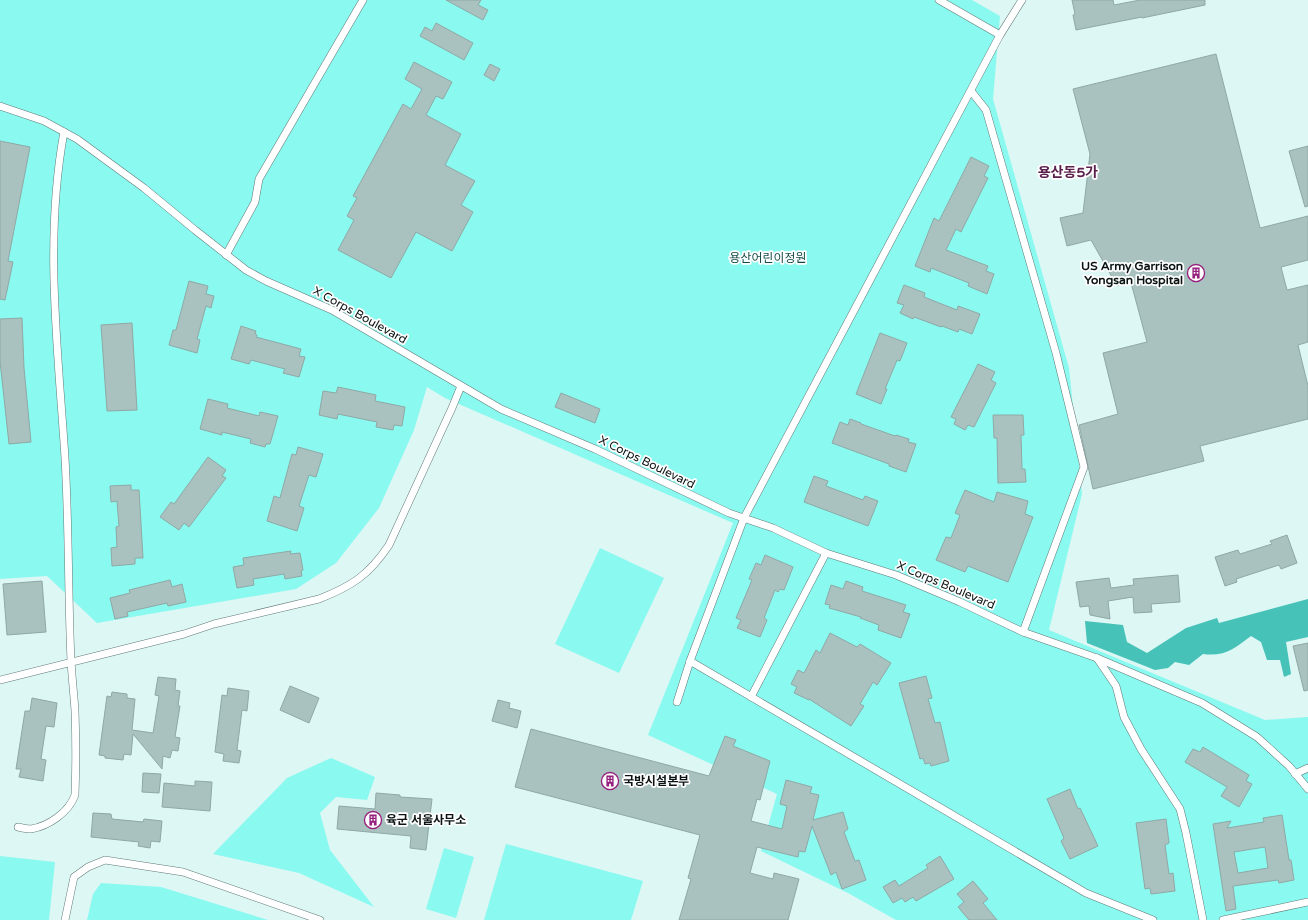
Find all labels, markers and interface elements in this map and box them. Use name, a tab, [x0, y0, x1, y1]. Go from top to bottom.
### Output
district label: 용산동5가	[1038, 164, 1098, 181]
park label: 용산어린이정원	[729, 251, 807, 265]
place label: US Army Garrison Yongsan Hospital	[1081, 259, 1183, 288]
building icon: US Army Garrison Yongsan Hospital	[1186, 263, 1206, 283]
street label: X Corps Boulevard	[311, 283, 409, 347]
street label: X Corps Boulevard	[597, 433, 697, 491]
street label: X Corps Boulevard	[895, 558, 997, 612]
building icon: 국방시설본부	[600, 771, 620, 791]
place label: 국방시설본부	[623, 774, 689, 788]
building icon: 육군 서울사무소	[363, 810, 383, 830]
place label: 육군 서울사무소	[386, 813, 466, 827]

